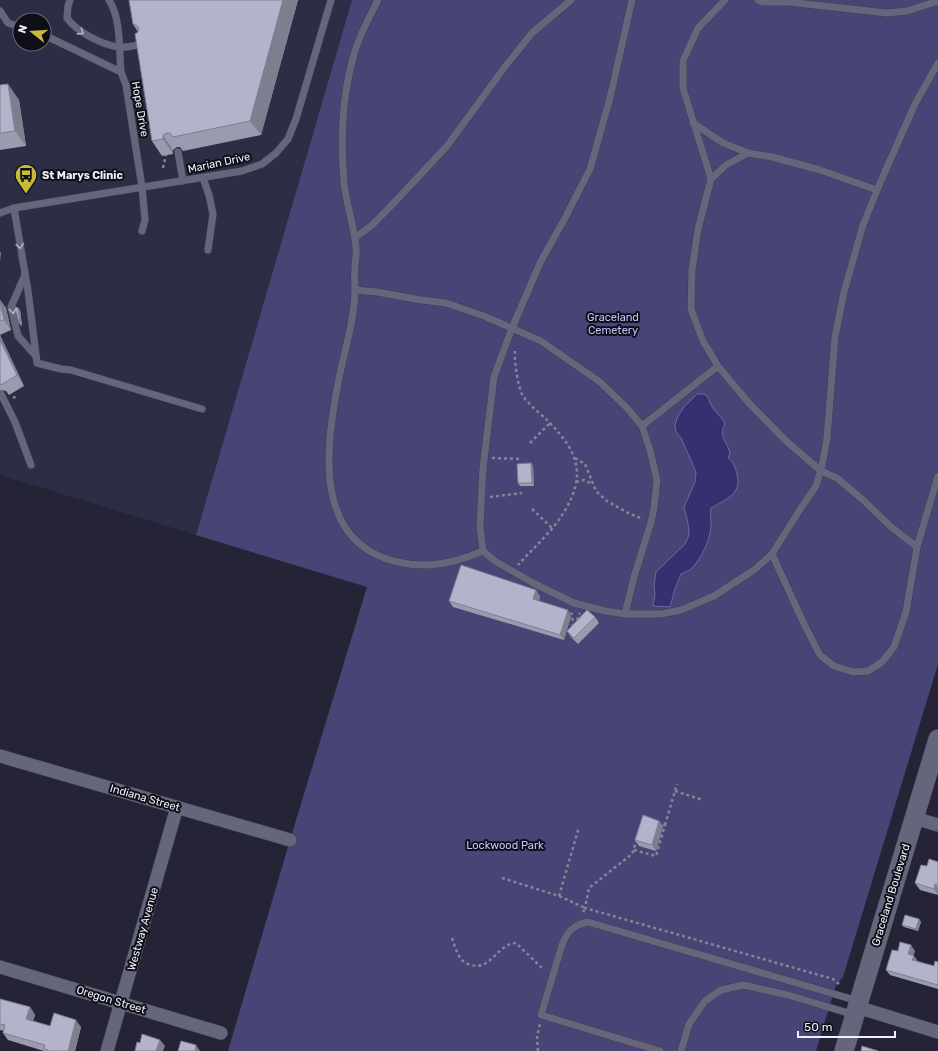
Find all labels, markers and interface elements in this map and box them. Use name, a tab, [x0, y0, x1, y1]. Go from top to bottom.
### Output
north arrow	[12, 12, 52, 52]
text: N	[16, 23, 30, 35]
one-way arrow	[77, 27, 84, 34]
street label: Hope Drive	[129, 80, 151, 138]
street label: Marian Drive	[187, 150, 251, 176]
bus stop icon: St Marys Clinic	[13, 162, 39, 195]
place label: St Marys Clinic	[42, 169, 123, 182]
one-way arrow	[15, 243, 24, 249]
one-way arrow	[8, 308, 17, 314]
park label: Graceland Cemetery	[587, 311, 639, 337]
street label: Indiana Street	[109, 782, 182, 814]
park label: Lockwood Park	[466, 839, 544, 852]
street label: Graceland Boulevard	[869, 842, 913, 948]
street label: Westway Avenue	[125, 886, 161, 972]
street label: Oregon Street	[75, 983, 148, 1017]
scale bar	[798, 1013, 895, 1039]
text: 50 m	[804, 1020, 832, 1034]

